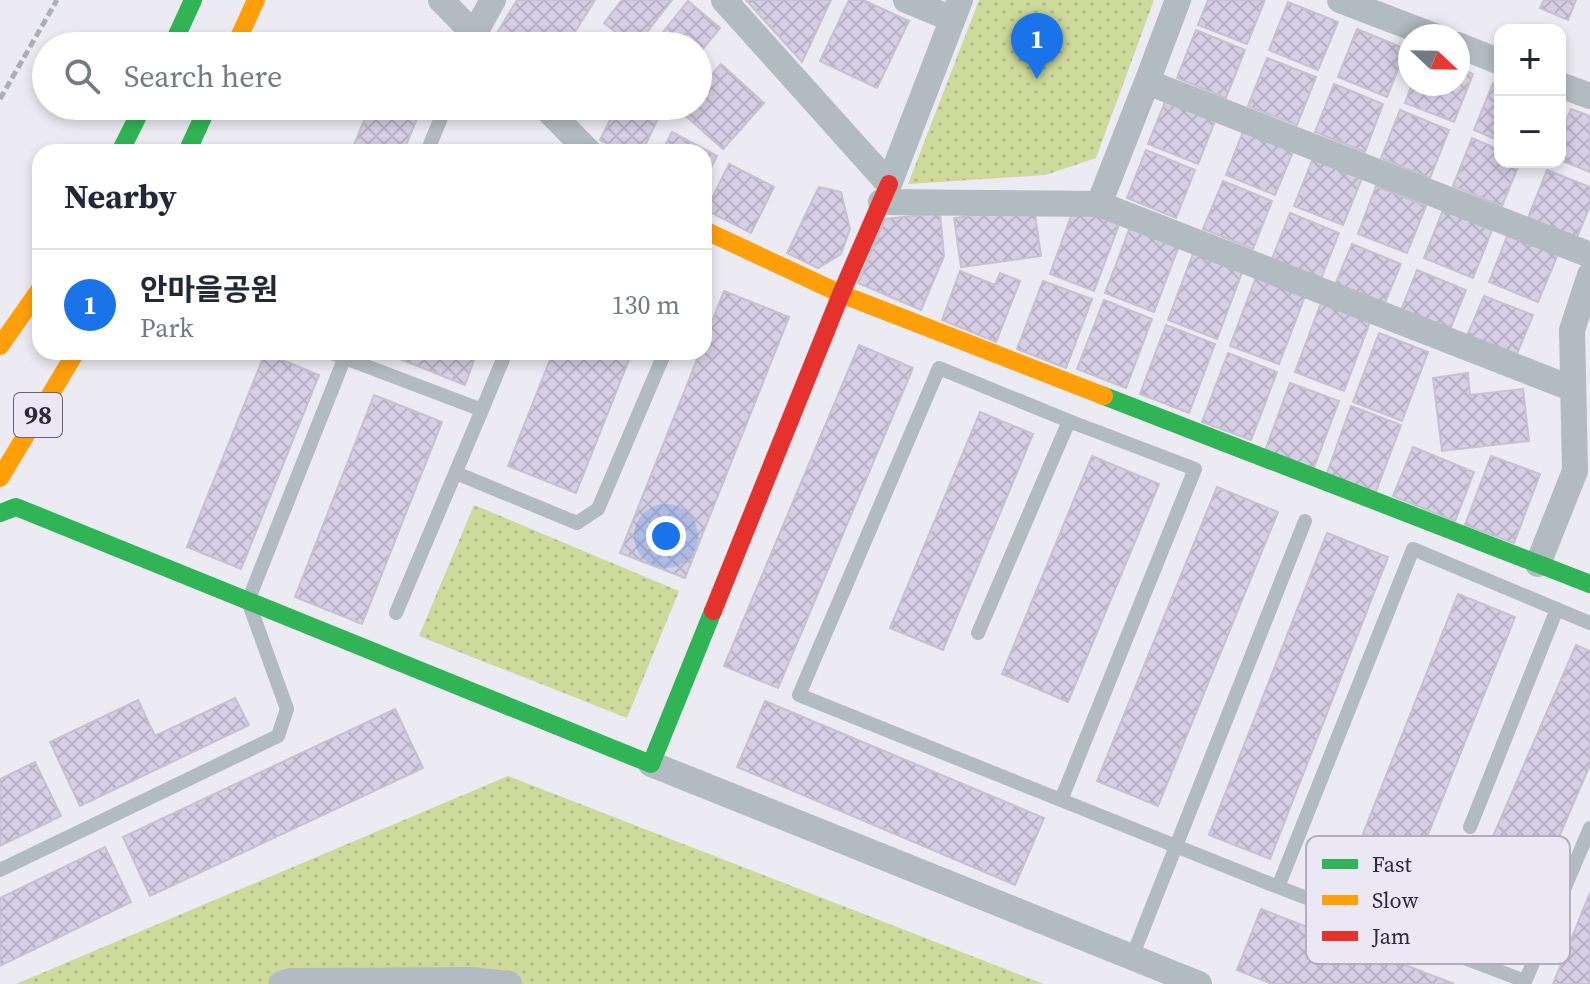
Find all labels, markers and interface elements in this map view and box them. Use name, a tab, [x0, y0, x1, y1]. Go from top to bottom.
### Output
pin: 1	[1011, 13, 1063, 79]
north arrow	[1398, 24, 1470, 96]
map controls	[1494, 24, 1566, 168]
button: +	[1494, 24, 1566, 96]
search box	[32, 32, 712, 120]
icon: search	[60, 54, 104, 98]
text: Search here	[124, 56, 282, 97]
button: −	[1494, 96, 1566, 168]
text: Nearby	[64, 173, 177, 219]
text: 안마을공원	[140, 269, 278, 310]
text: 1	[83, 287, 97, 323]
text: 130 m	[612, 287, 680, 323]
text: Park	[140, 310, 193, 346]
road number: 98	[14, 393, 62, 437]
your location	[646, 516, 686, 556]
legend	[1306, 836, 1570, 964]
text: Fast	[1372, 849, 1413, 879]
text: Slow	[1372, 885, 1419, 915]
text: Jam	[1371, 921, 1411, 951]

